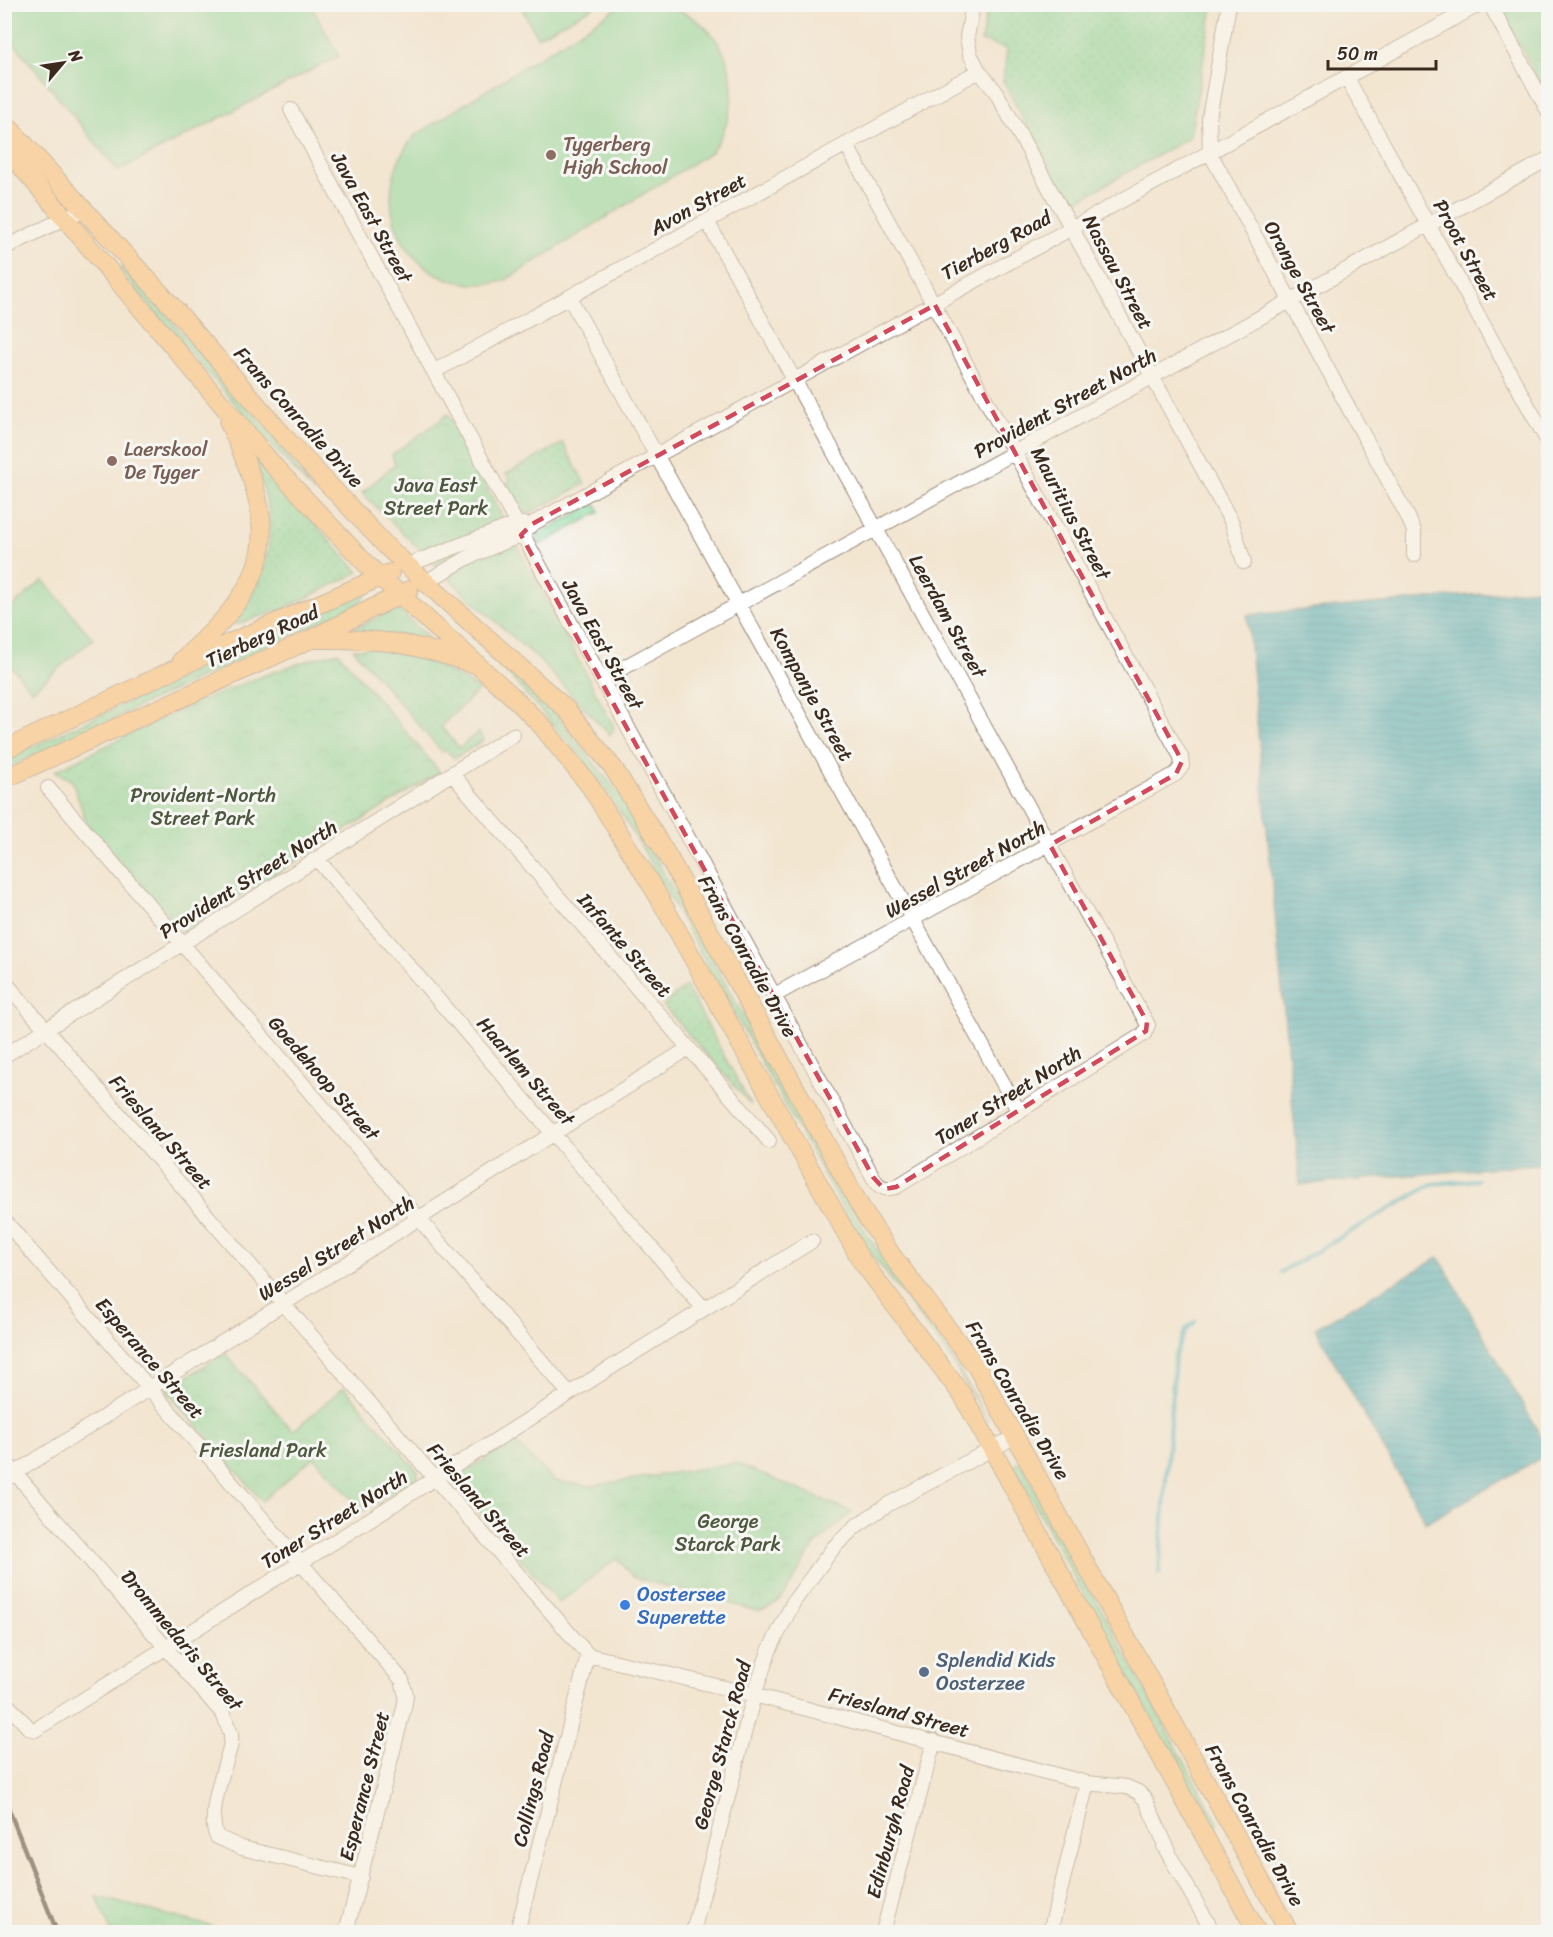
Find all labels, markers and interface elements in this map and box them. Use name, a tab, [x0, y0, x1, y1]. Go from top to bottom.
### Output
north arrow	[33, 33, 93, 93]
scale bar	[1328, 33, 1436, 71]
text: 50 m	[1337, 38, 1378, 70]
text: N	[60, 43, 91, 69]
place label: Tygerberg High School	[563, 127, 669, 185]
street label: Java East Street	[320, 144, 423, 290]
marker: Tygerberg High School	[544, 148, 558, 162]
street label: Avon Street	[643, 163, 753, 246]
street label: Proot Street	[1423, 193, 1508, 308]
street label: Tierberg Road	[934, 200, 1059, 290]
street label: Nassau Street	[1072, 208, 1163, 336]
street label: Orange Street	[1254, 214, 1346, 341]
street label: Frans Conradie Drive	[225, 338, 372, 497]
street label: Provident Street North	[967, 339, 1163, 468]
place label: Laerskool De Tyger	[124, 432, 209, 490]
street label: Mauritius Street	[1021, 440, 1121, 587]
marker: Laerskool De Tyger	[105, 454, 119, 468]
park label: Java East Street Park	[384, 468, 489, 526]
street label: Leerdam Street	[899, 548, 997, 686]
street label: Java East Street	[551, 571, 654, 717]
street label: Tierberg Road	[200, 594, 326, 678]
street label: Kompanje Street	[760, 620, 863, 768]
park label: Provident-North Street Park	[130, 778, 276, 836]
street label: Provident Street North	[152, 810, 344, 949]
street label: Wessel Street North	[878, 811, 1052, 928]
street label: Frans Conradie Drive	[688, 868, 807, 1044]
street label: Infante Street	[568, 884, 681, 1006]
street label: Goedehoop Street	[259, 1008, 389, 1150]
street label: Haarlem Street	[468, 1008, 584, 1135]
street label: Toner Street North	[928, 1036, 1089, 1155]
street label: Friesland Street	[100, 1066, 221, 1199]
street label: Wessel Street North	[251, 1186, 422, 1311]
street label: Esperance Street	[86, 1289, 213, 1428]
street label: Frans Conradie Drive	[956, 1313, 1079, 1487]
park label: Friesland Park	[199, 1433, 327, 1468]
street label: Friesland Street	[418, 1434, 539, 1567]
street label: Toner Street North	[254, 1460, 415, 1579]
park label: George Starck Park	[675, 1504, 781, 1562]
street label: Drommedaris Street	[111, 1561, 252, 1720]
place label: Oostersee Superette	[637, 1577, 726, 1635]
marker: Oostersee Superette	[618, 1598, 632, 1612]
place label: Splendid Kids Oosterzee	[936, 1643, 1056, 1701]
street label: George Starck Road	[683, 1655, 762, 1833]
marker: Splendid Kids Oosterzee	[917, 1665, 931, 1679]
street label: Friesland Street	[825, 1677, 973, 1748]
street label: Esperance Street	[329, 1707, 400, 1865]
street label: Collings Road	[502, 1726, 565, 1850]
street label: Frans Conradie Drive	[1195, 1737, 1314, 1913]
street label: Edinburgh Road	[856, 1761, 925, 1902]

